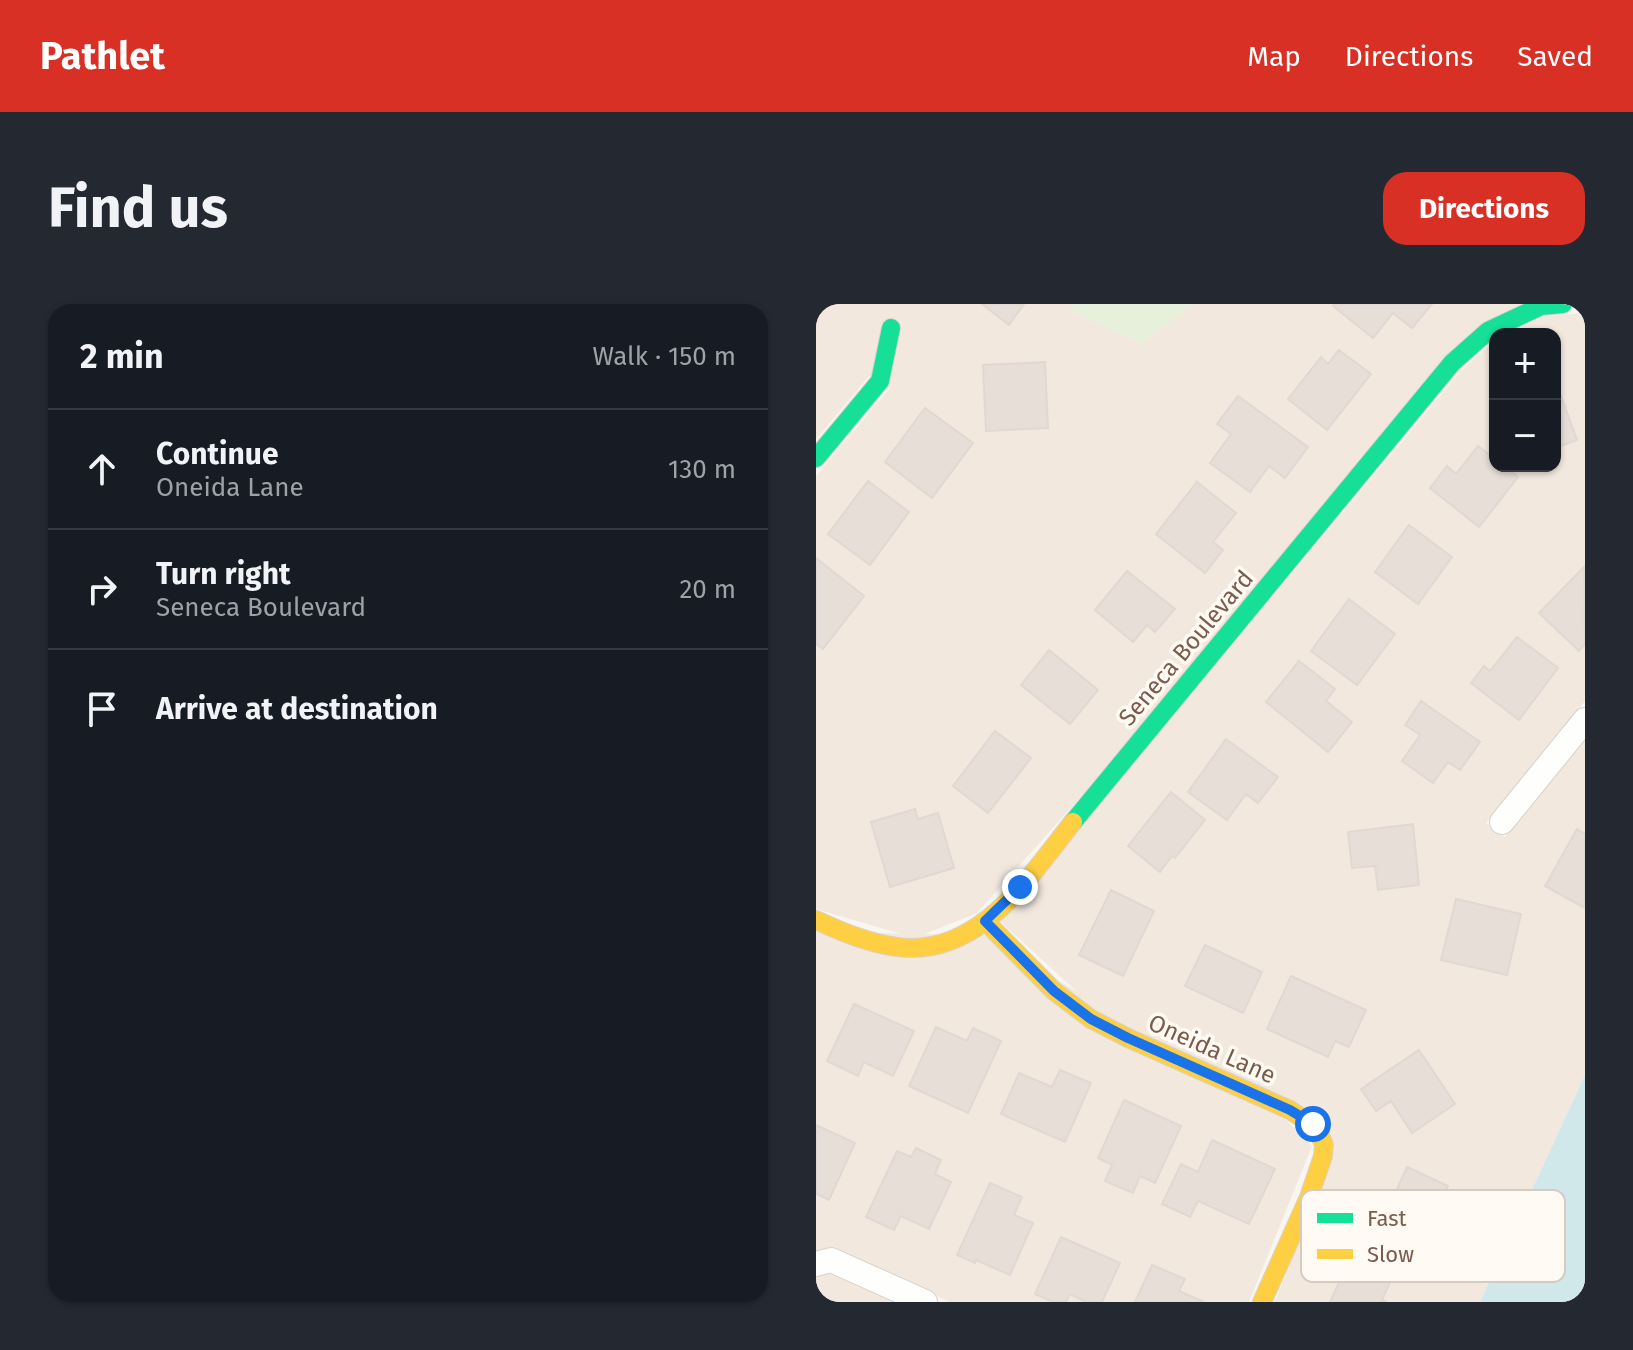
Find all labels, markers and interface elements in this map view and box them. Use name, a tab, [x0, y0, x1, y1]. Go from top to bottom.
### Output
text: Pathlet	[40, 33, 165, 79]
text: Map	[1247, 40, 1301, 73]
text: Directions	[1345, 40, 1473, 73]
text: Saved	[1517, 40, 1593, 73]
button: Directions	[1383, 172, 1585, 245]
text: Find us	[48, 175, 228, 242]
map controls	[1489, 328, 1561, 472]
button: +	[1489, 328, 1561, 400]
text: 2 min	[80, 336, 164, 377]
text: Walk · 150 m	[593, 341, 736, 372]
button: −	[1489, 400, 1561, 472]
text: Continue	[156, 436, 279, 472]
icon: ahead	[80, 447, 124, 491]
text: 130 m	[668, 454, 736, 485]
text: Oneida Lane	[156, 472, 304, 503]
text: Turn right	[156, 556, 291, 592]
street label: Seneca Boulevard	[1113, 565, 1259, 731]
icon: right	[80, 567, 124, 611]
text: 20 m	[679, 574, 736, 605]
text: Seneca Boulevard	[156, 592, 366, 623]
icon: arrive	[80, 687, 124, 731]
text: Arrive at destination	[156, 691, 438, 727]
route end	[1002, 869, 1038, 905]
street label: Oneida Lane	[1144, 1009, 1280, 1089]
route start	[1295, 1106, 1331, 1142]
legend	[1301, 1190, 1565, 1282]
text: Fast	[1367, 1205, 1407, 1232]
text: Slow	[1367, 1241, 1414, 1268]

